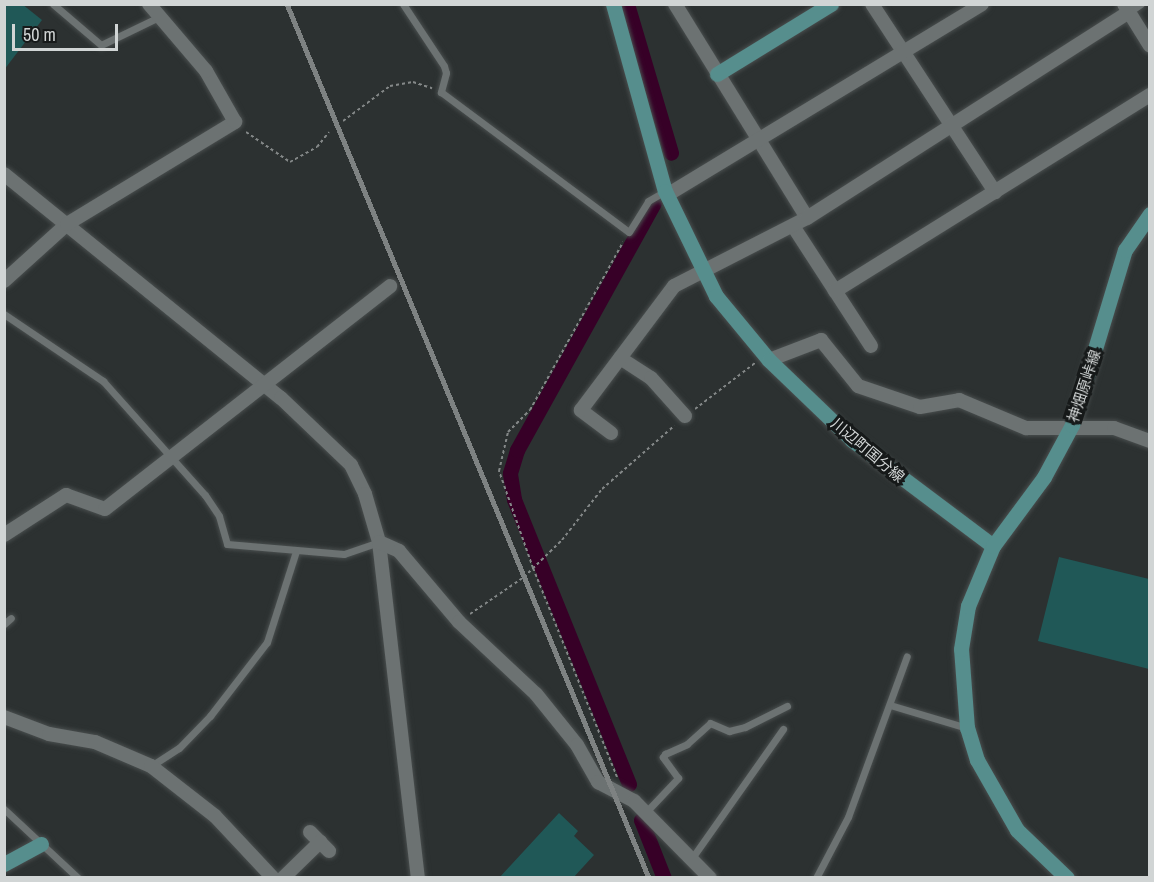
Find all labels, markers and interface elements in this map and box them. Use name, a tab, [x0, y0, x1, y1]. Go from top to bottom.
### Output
scale bar	[15, 12, 122, 50]
text: 50 m	[23, 22, 56, 47]
street label: 神畑原峠線	[1064, 348, 1104, 424]
street label: 川辺町国分線	[828, 414, 908, 486]

